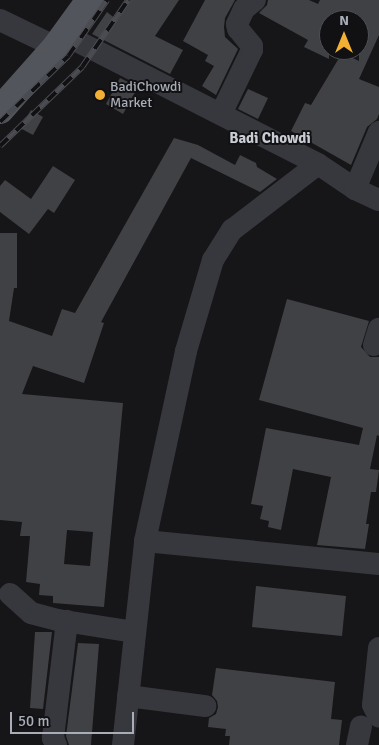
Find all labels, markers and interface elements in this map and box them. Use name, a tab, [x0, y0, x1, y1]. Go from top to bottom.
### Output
north arrow	[319, 10, 369, 60]
text: N	[339, 12, 349, 29]
place label: BadiChowdi Market	[110, 79, 181, 111]
marker: BadiChowdi Market	[94, 89, 106, 101]
district label: Badi Chowdi	[229, 130, 311, 148]
scale bar	[12, 702, 136, 734]
text: 50 m	[18, 712, 49, 730]

